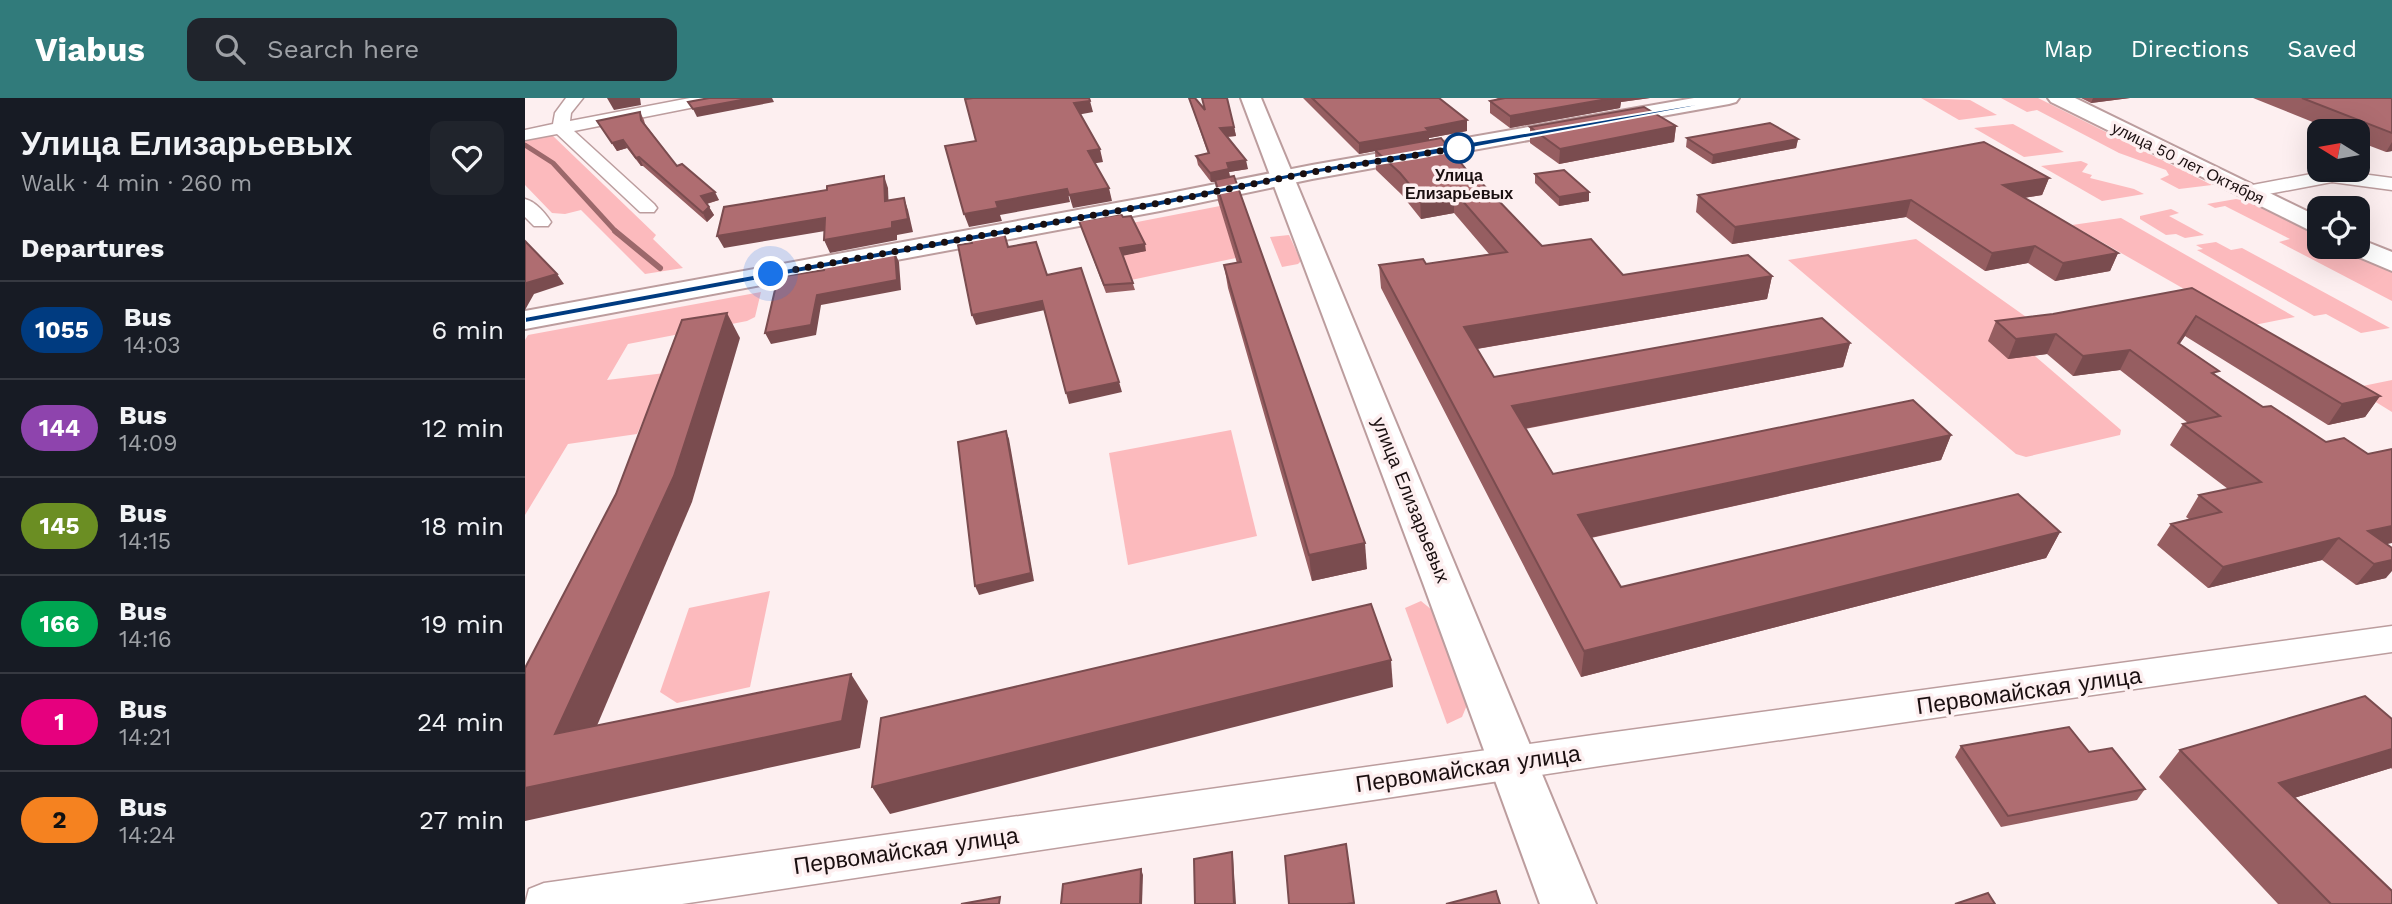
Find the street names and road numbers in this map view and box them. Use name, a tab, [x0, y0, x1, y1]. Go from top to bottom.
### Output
street label: улица 50 лет Октября	[2109, 118, 2267, 208]
street label: улица Елизарьевых	[1367, 414, 1455, 587]
street label: Первомайская улица	[1915, 662, 2143, 720]
street label: Первомайская улица	[1354, 740, 1582, 798]
street label: Первомайская улица	[792, 822, 1020, 880]

